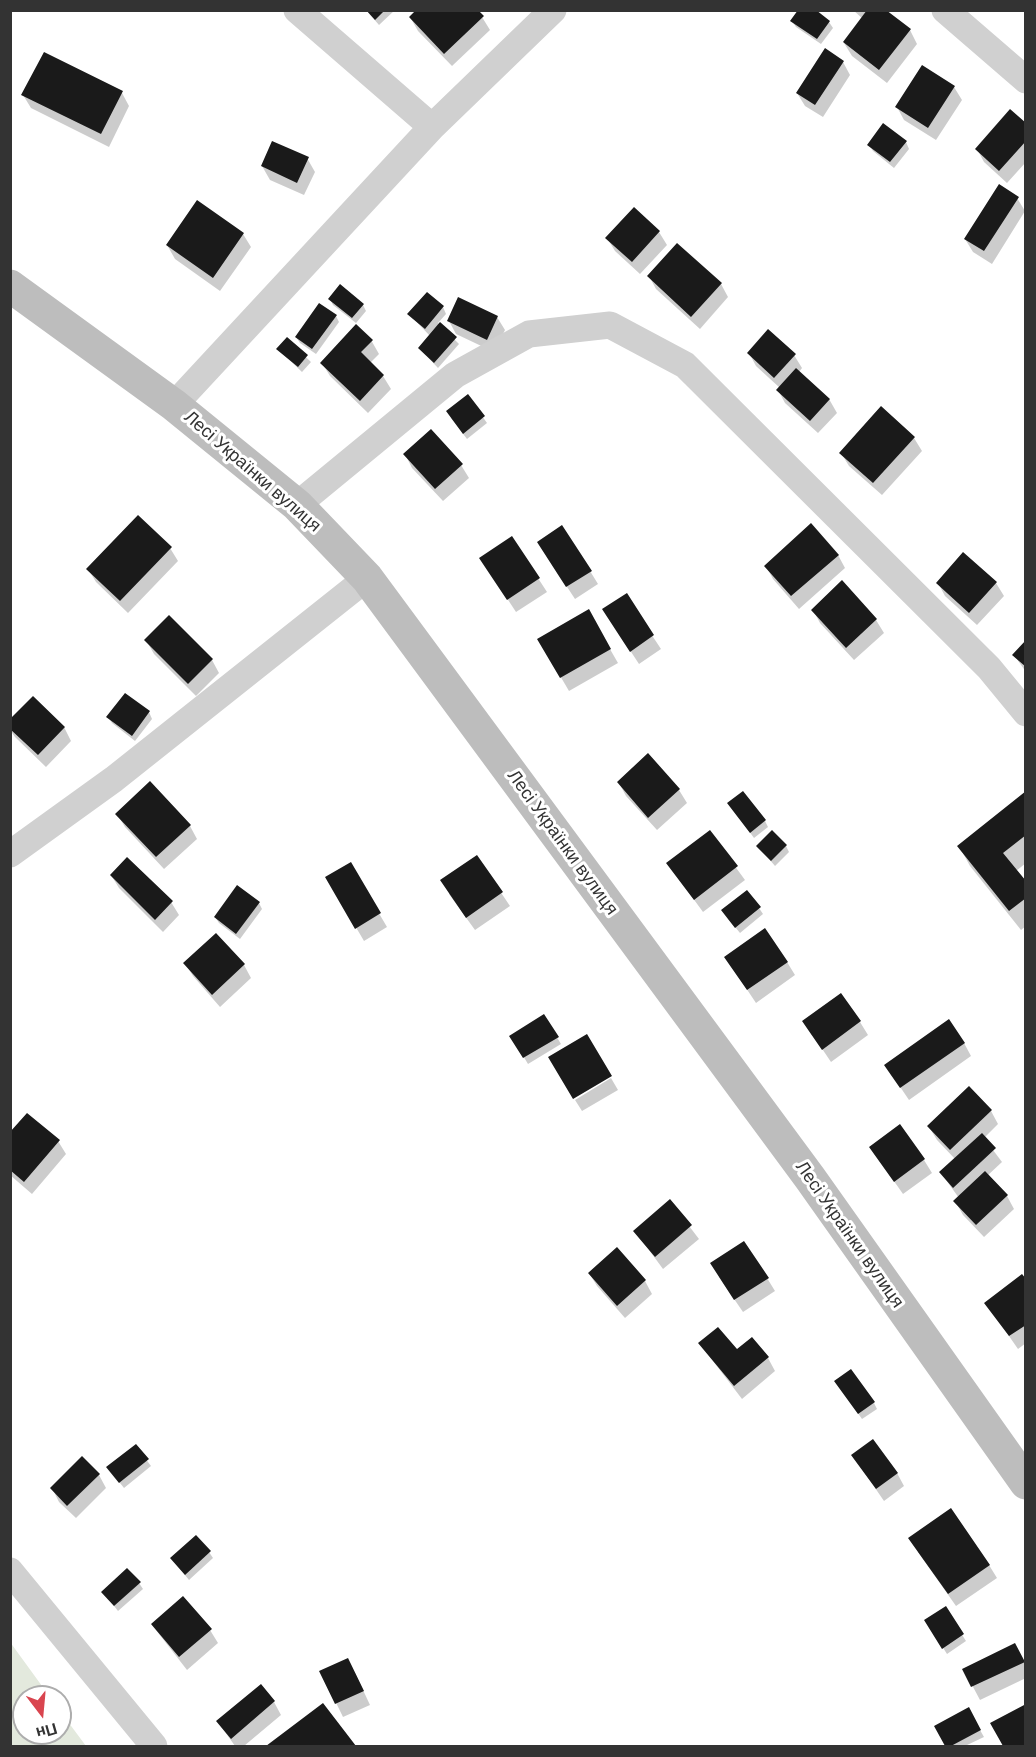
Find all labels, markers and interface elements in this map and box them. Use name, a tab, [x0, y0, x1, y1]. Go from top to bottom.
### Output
street label: Лесі Українки вулиця	[179, 407, 325, 537]
street label: Лесі Українки вулиця	[502, 766, 622, 920]
street label: Лесі Українки вулиця	[790, 1157, 908, 1313]
north arrow	[12, 1685, 72, 1745]
text: Пн	[33, 1718, 60, 1744]

